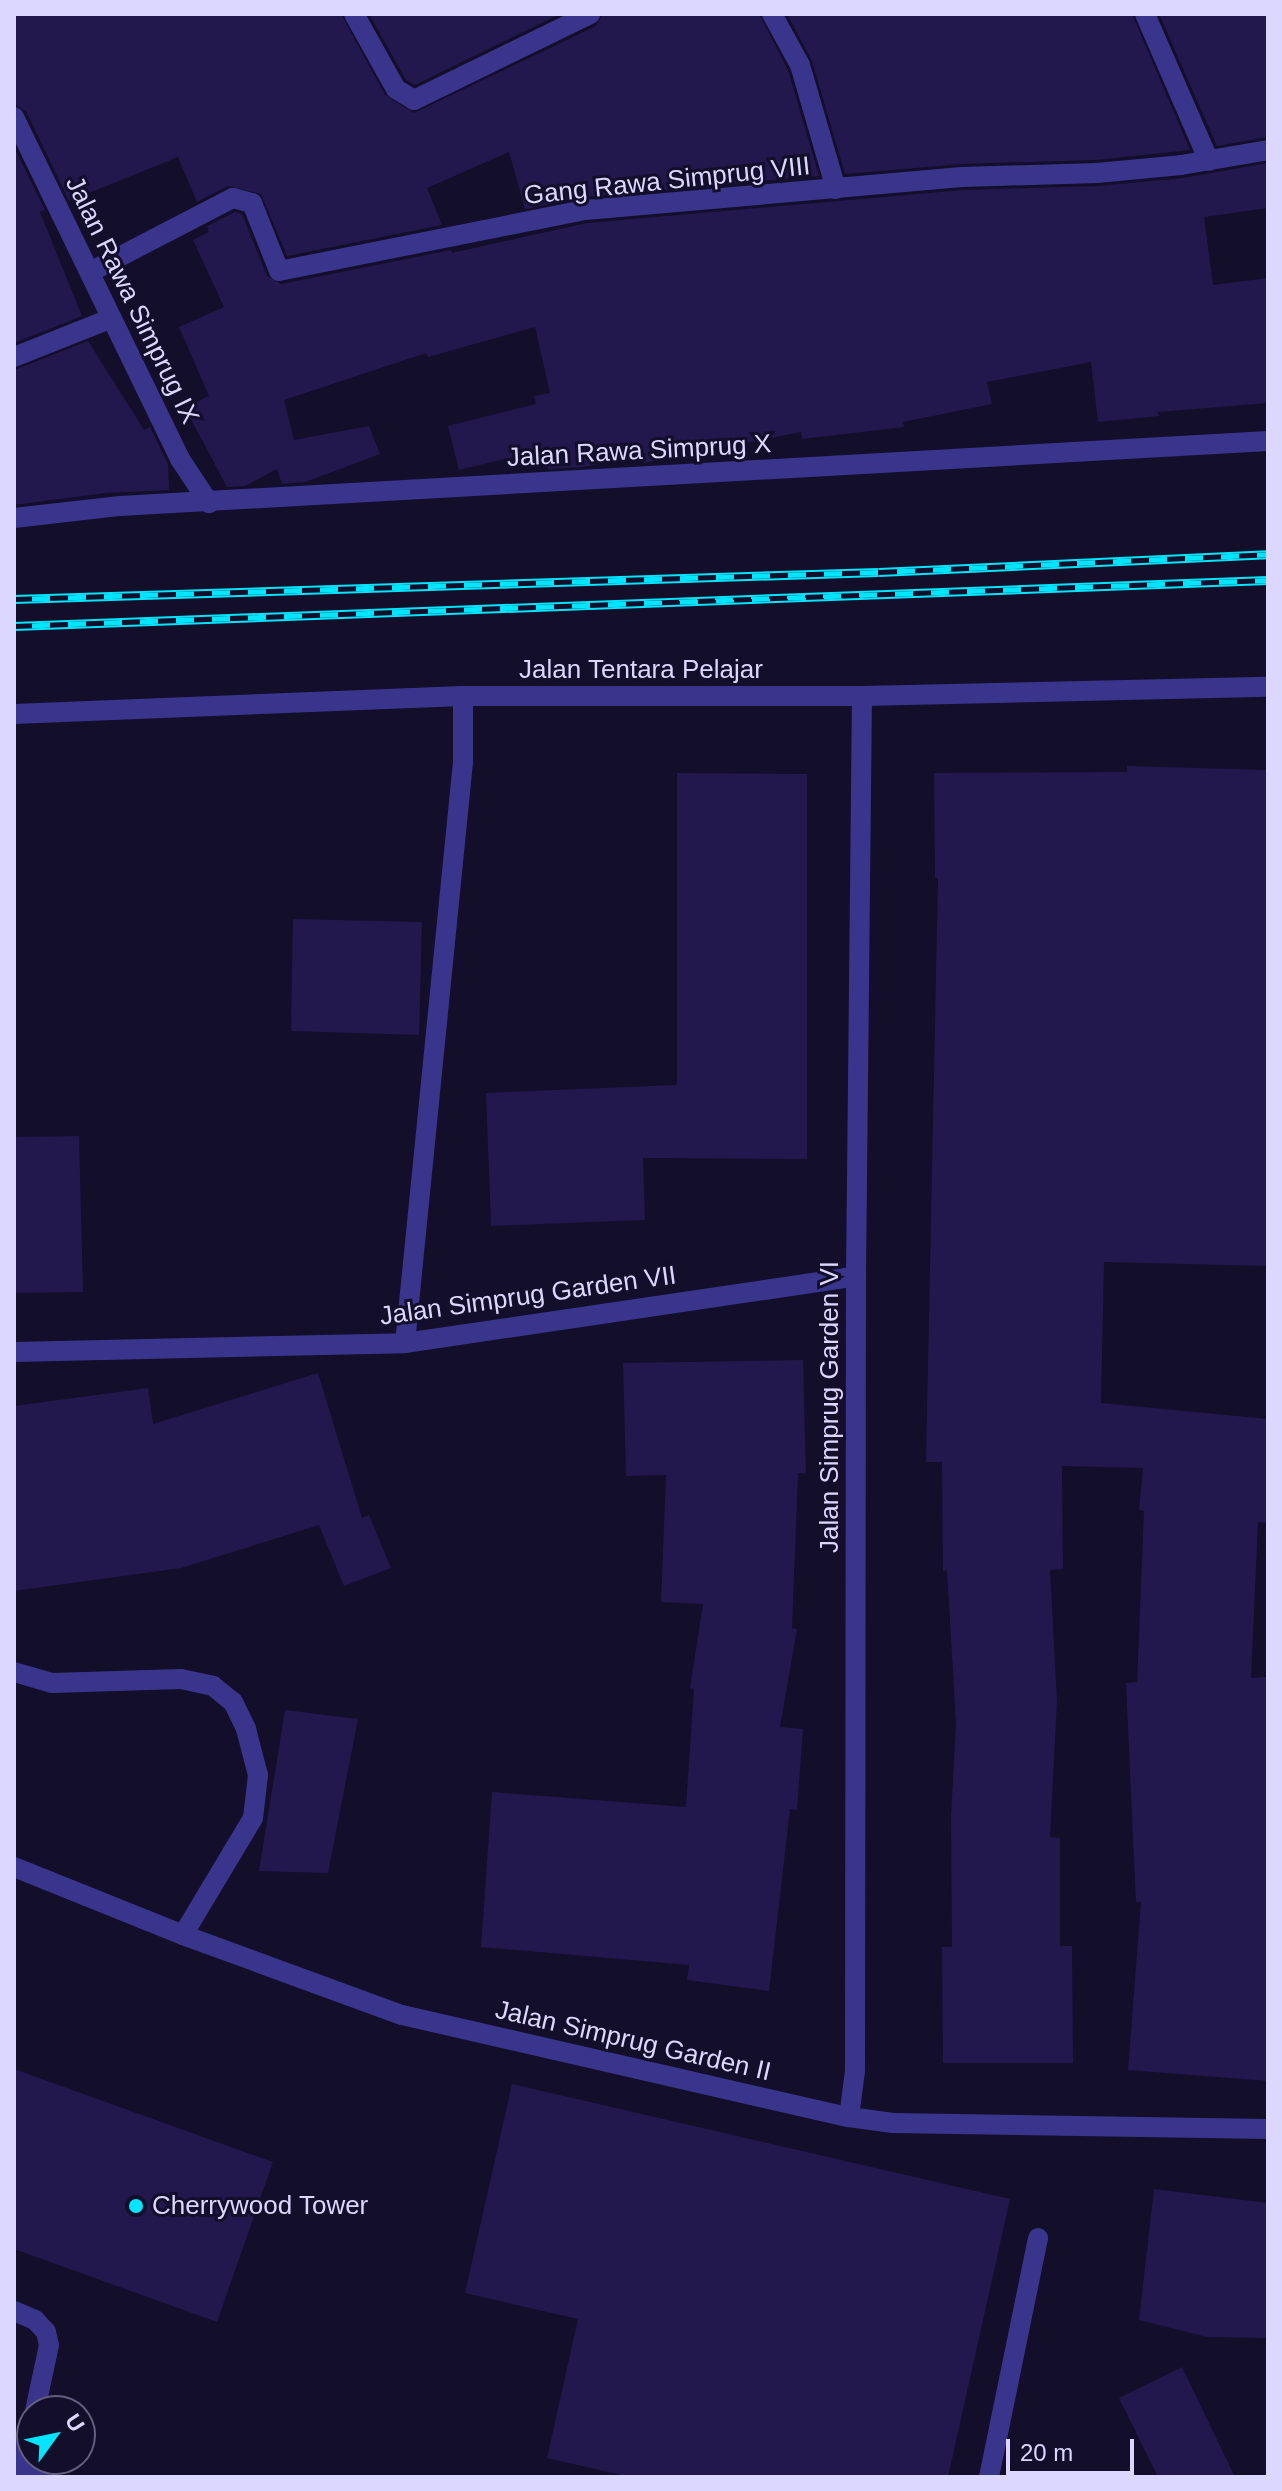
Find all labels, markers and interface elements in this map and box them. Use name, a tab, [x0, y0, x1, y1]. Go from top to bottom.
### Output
street label: Gang Rawa Simprug VIII	[522, 150, 812, 212]
street label: Jalan Rawa Simprug IX	[58, 171, 206, 429]
street label: Jalan Rawa Simprug X	[506, 429, 772, 473]
street label: Jalan Tentara Pelajar	[519, 654, 763, 686]
street label: Jalan Simprug Garden VII	[378, 1260, 678, 1332]
street label: Jalan Simprug Garden VI	[814, 1261, 846, 1553]
street label: Jalan Simprug Garden II	[492, 1994, 774, 2088]
place label: Cherrywood Tower	[152, 2190, 369, 2222]
marker: Cherrywood Tower	[127, 2197, 145, 2215]
north arrow	[16, 2395, 96, 2475]
text: U	[60, 2409, 90, 2436]
scale bar	[1010, 2423, 1138, 2473]
text: 20 m	[1020, 2439, 1073, 2466]

